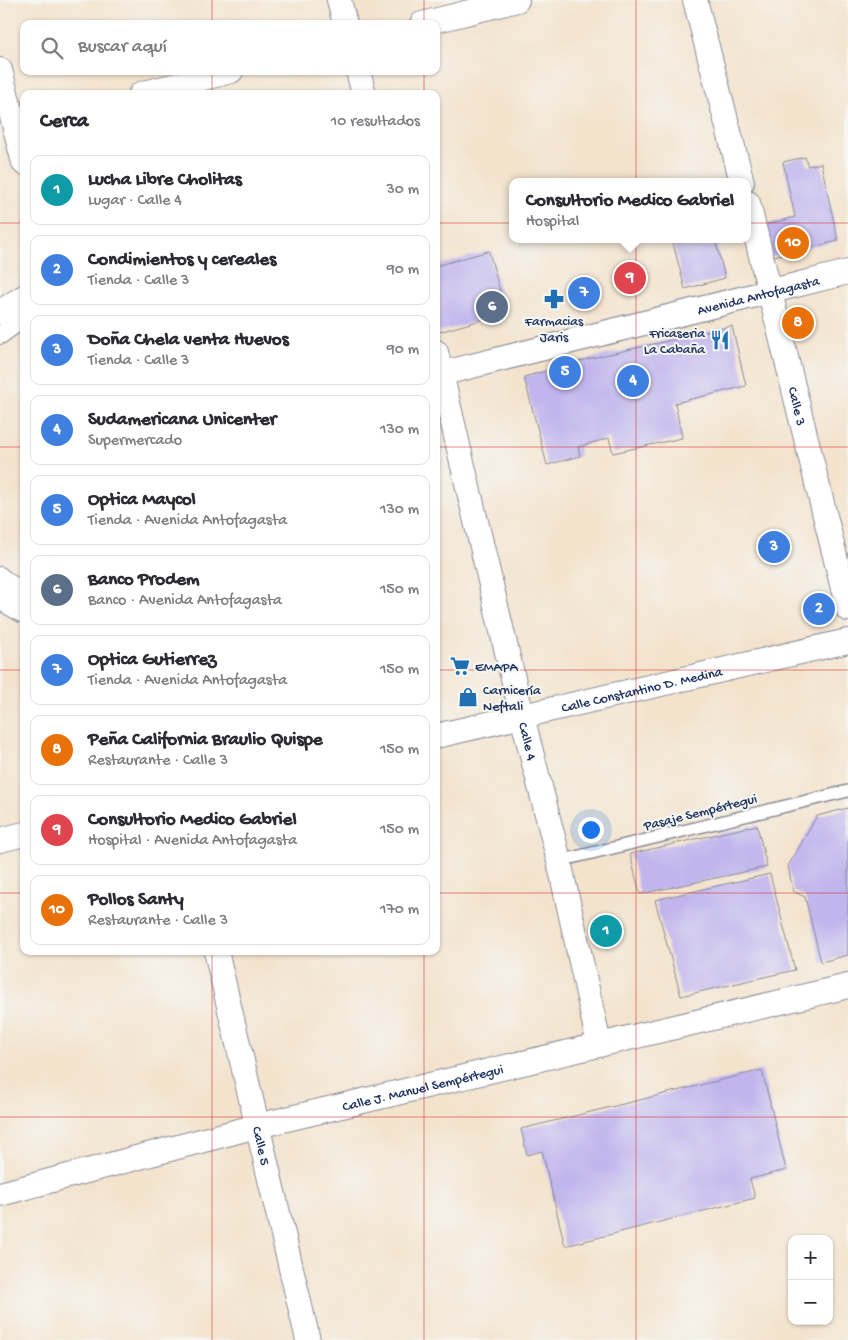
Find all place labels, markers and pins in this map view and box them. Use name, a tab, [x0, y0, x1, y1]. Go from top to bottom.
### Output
pin: 10	[777, 224, 809, 262]
pin: 9	[614, 259, 646, 297]
pin: 7	[568, 274, 600, 312]
pin: 6	[476, 288, 508, 326]
pharmacy icon: Farmacias Jaris	[543, 288, 565, 310]
pin: 8	[782, 304, 814, 342]
place label: Farmacias Jaris	[524, 314, 584, 347]
place label: Fricaseria La Cabaña	[644, 326, 706, 359]
restaurant icon: Fricaseria La Cabaña	[709, 329, 731, 351]
pin: 5	[549, 353, 581, 391]
pin: 4	[617, 362, 649, 400]
pin: 3	[758, 528, 790, 566]
pin: 2	[803, 590, 835, 628]
supermarket icon: EMAPA	[449, 655, 471, 677]
place label: EMAPA	[475, 660, 518, 677]
place label: Carnicería Neftali	[483, 683, 542, 716]
shop icon: Carnicería Neftali	[457, 686, 479, 708]
pin: 1	[590, 912, 622, 950]

